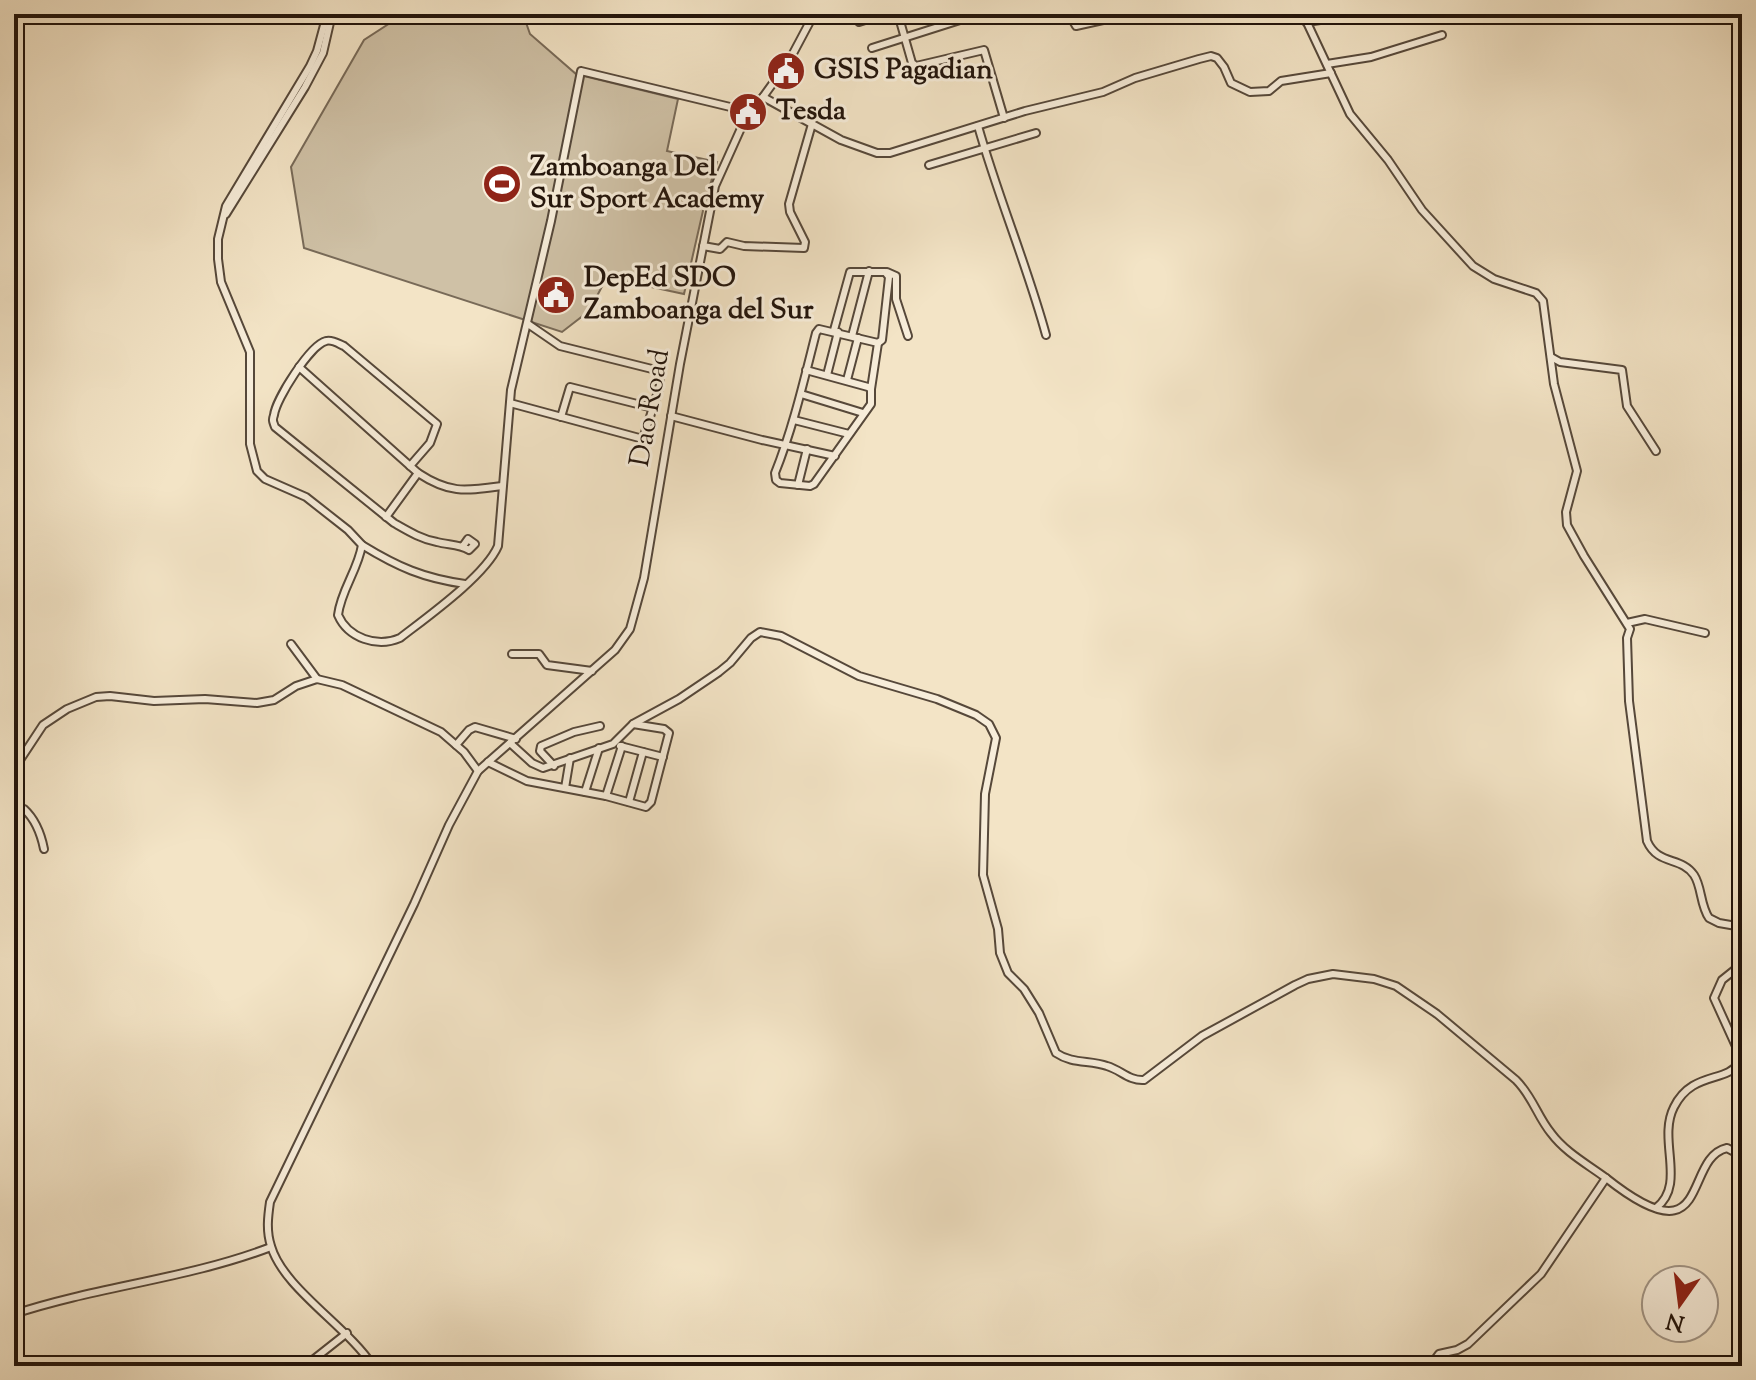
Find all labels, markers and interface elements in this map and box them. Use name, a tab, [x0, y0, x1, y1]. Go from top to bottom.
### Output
public building icon: GSIS Pagadian	[765, 50, 807, 92]
place label: GSIS Pagadian	[814, 51, 993, 91]
public building icon: Tesda	[727, 91, 769, 133]
place label: Tesda	[776, 92, 846, 132]
place label: Zamboanga Del Sur Sport Academy	[530, 148, 764, 220]
sports icon: Zamboanga Del Sur Sport Academy	[481, 163, 523, 205]
place label: DepEd SDO Zamboanga del Sur	[584, 259, 814, 331]
public building icon: DepEd SDO Zamboanga del Sur	[535, 274, 577, 316]
street label: Dao Road	[621, 346, 681, 470]
north arrow	[1640, 1264, 1720, 1344]
text: N	[1663, 1303, 1688, 1338]

